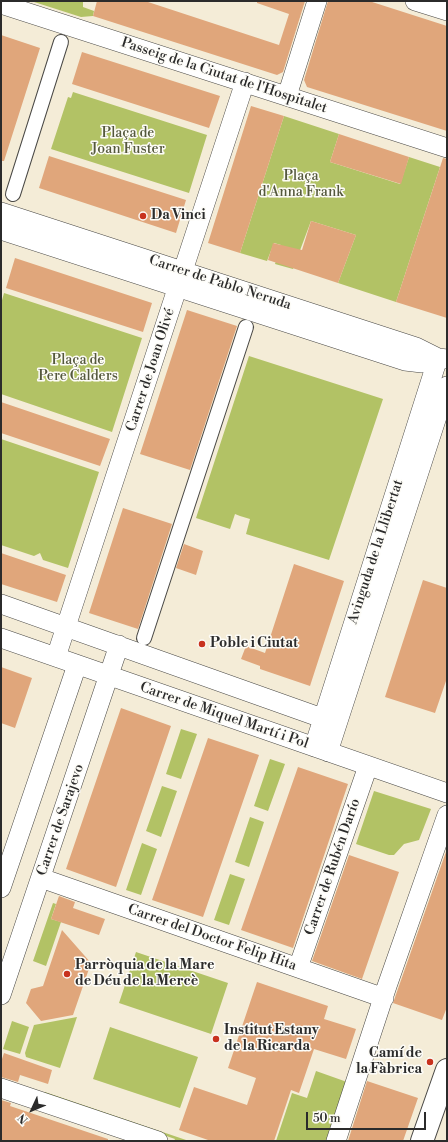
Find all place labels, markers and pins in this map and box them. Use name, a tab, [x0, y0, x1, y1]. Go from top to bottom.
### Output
place label: Da Vinci	[151, 208, 206, 224]
marker: Da Vinci	[138, 211, 148, 221]
place label: Poble i Ciutat	[210, 636, 298, 652]
marker: Poble i Ciutat	[197, 639, 207, 649]
place label: Parròquia de la Mare de Déu de la Mercè	[75, 958, 214, 990]
marker: Parròquia de la Mare de Déu de la Mercè	[62, 969, 72, 979]
place label: Institut Estany de la Ricarda	[224, 1023, 319, 1056]
marker: Institut Estany de la Ricarda	[211, 1034, 221, 1044]
place label: Camí de la Fàbrica	[356, 1046, 422, 1078]
marker: Camí de la Fàbrica	[425, 1057, 435, 1067]

